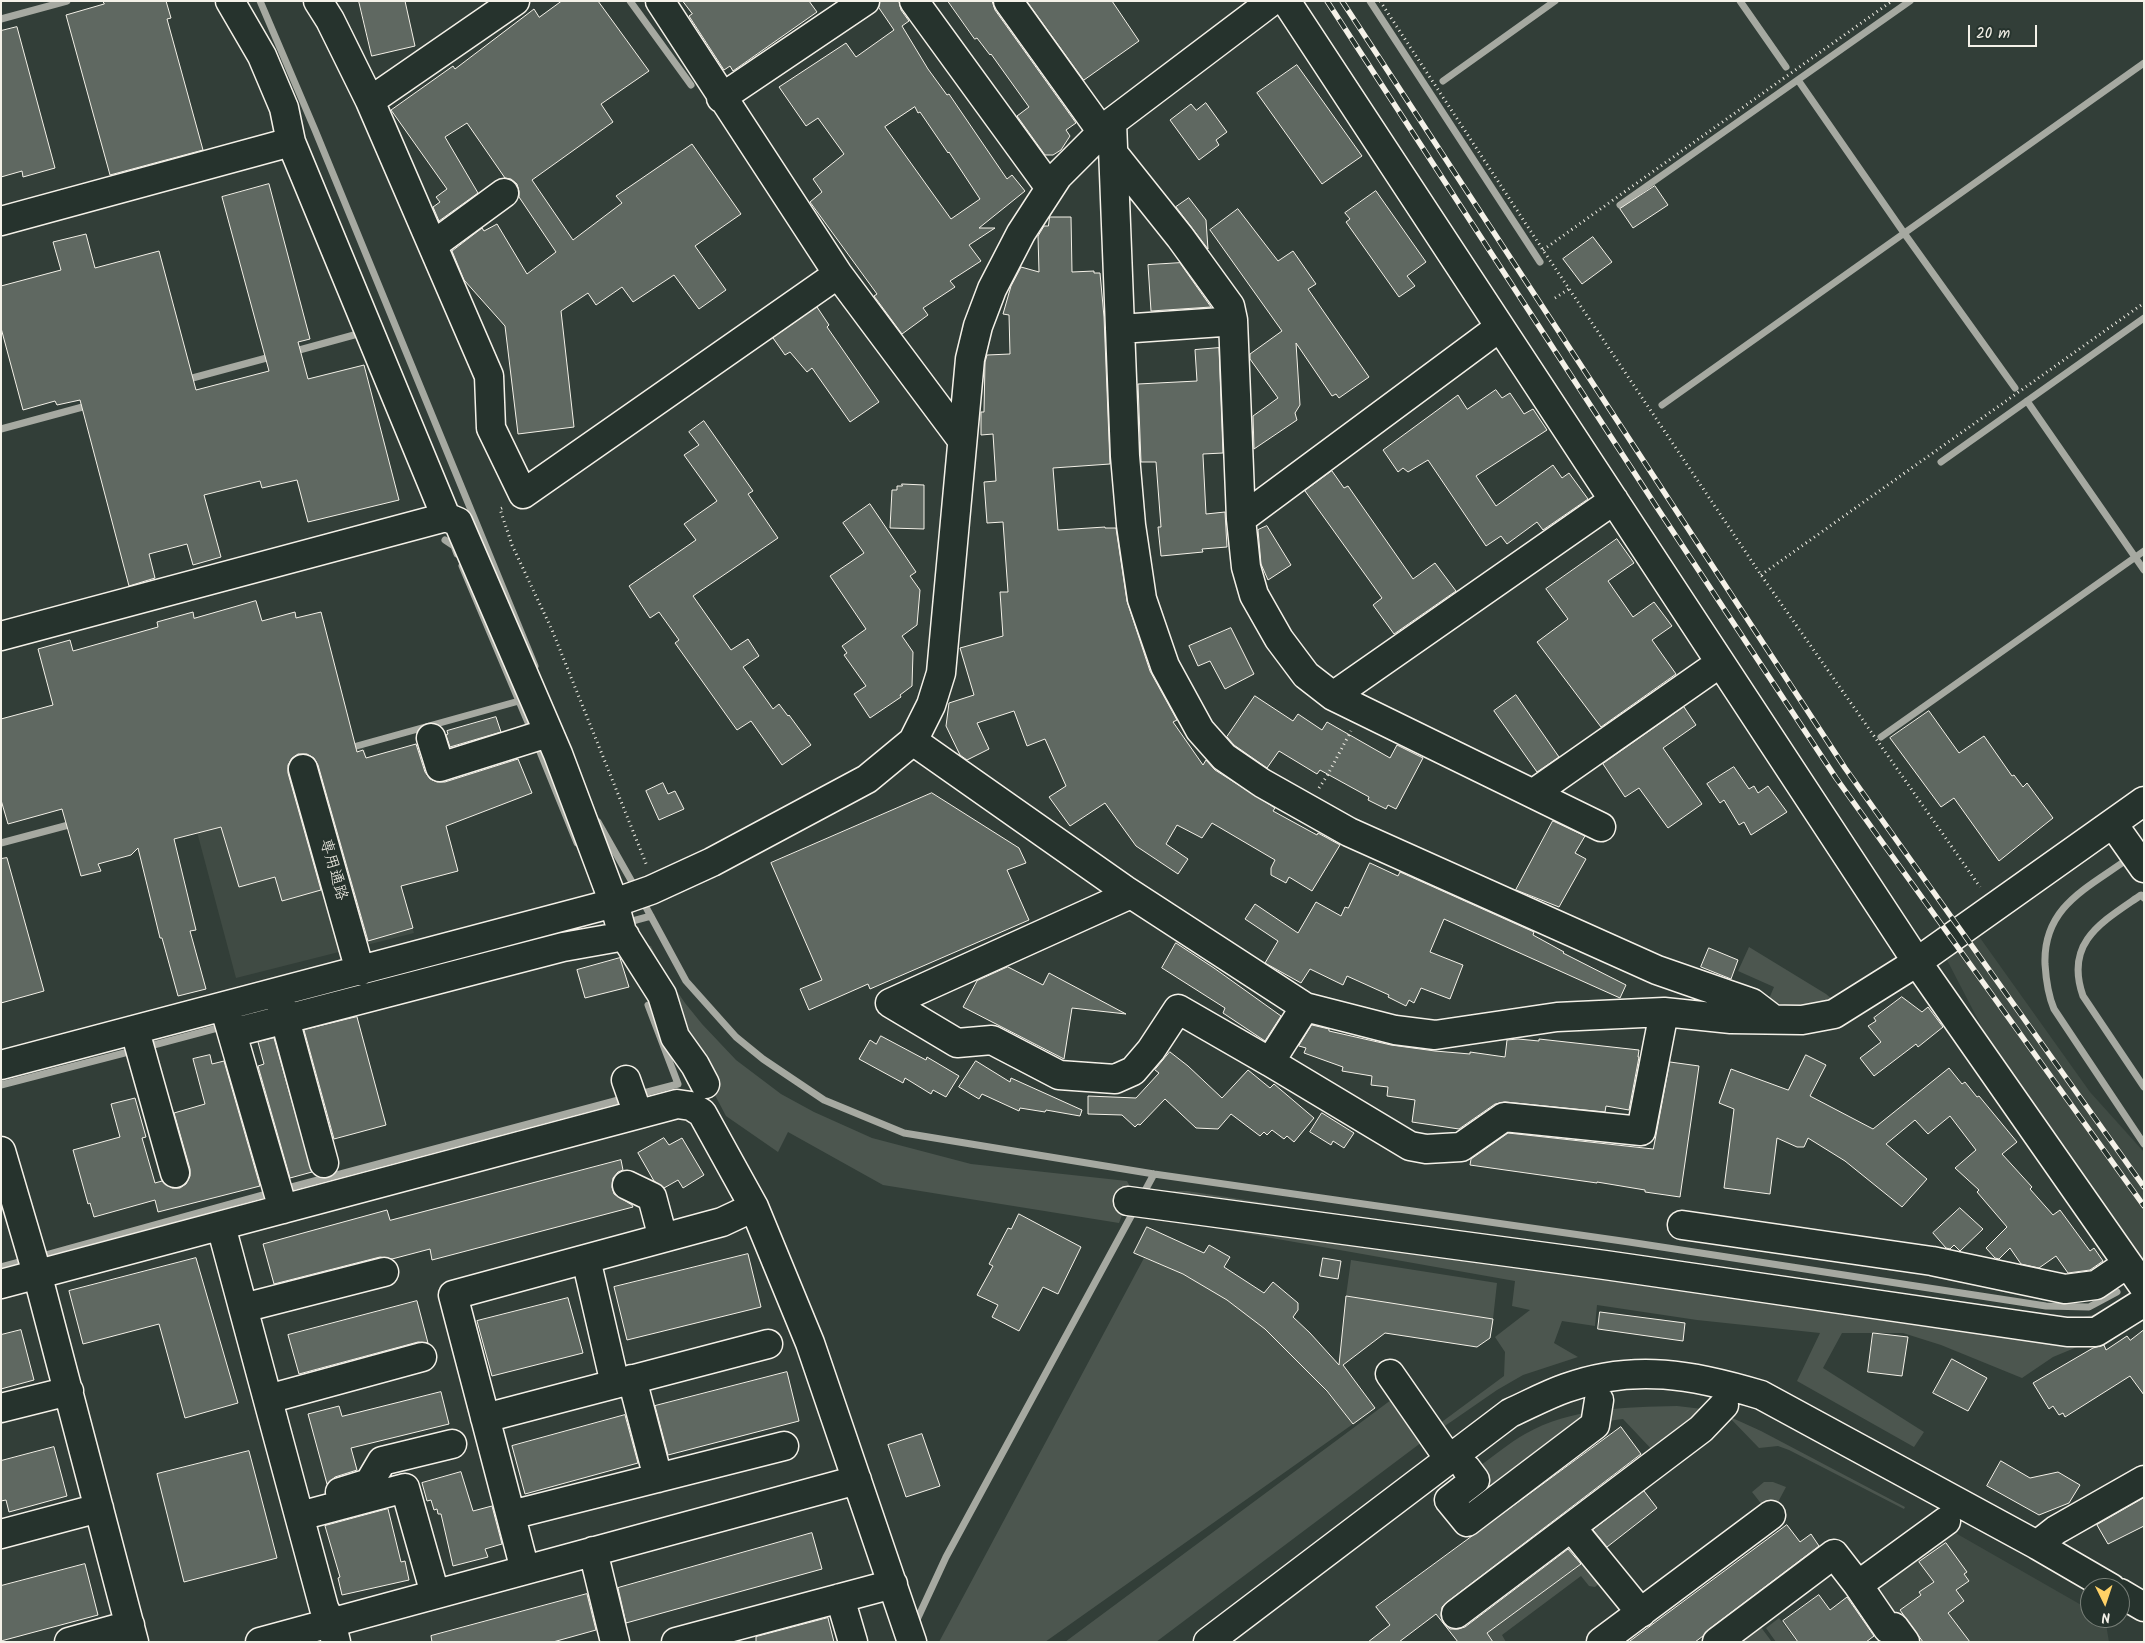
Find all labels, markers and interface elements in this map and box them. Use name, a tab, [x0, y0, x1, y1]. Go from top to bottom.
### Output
scale bar	[1970, 15, 2039, 47]
text: 20 m	[1976, 22, 2010, 46]
street label: 専用通路	[314, 837, 350, 903]
north arrow	[2080, 1578, 2130, 1628]
text: N	[2101, 1606, 2111, 1628]

